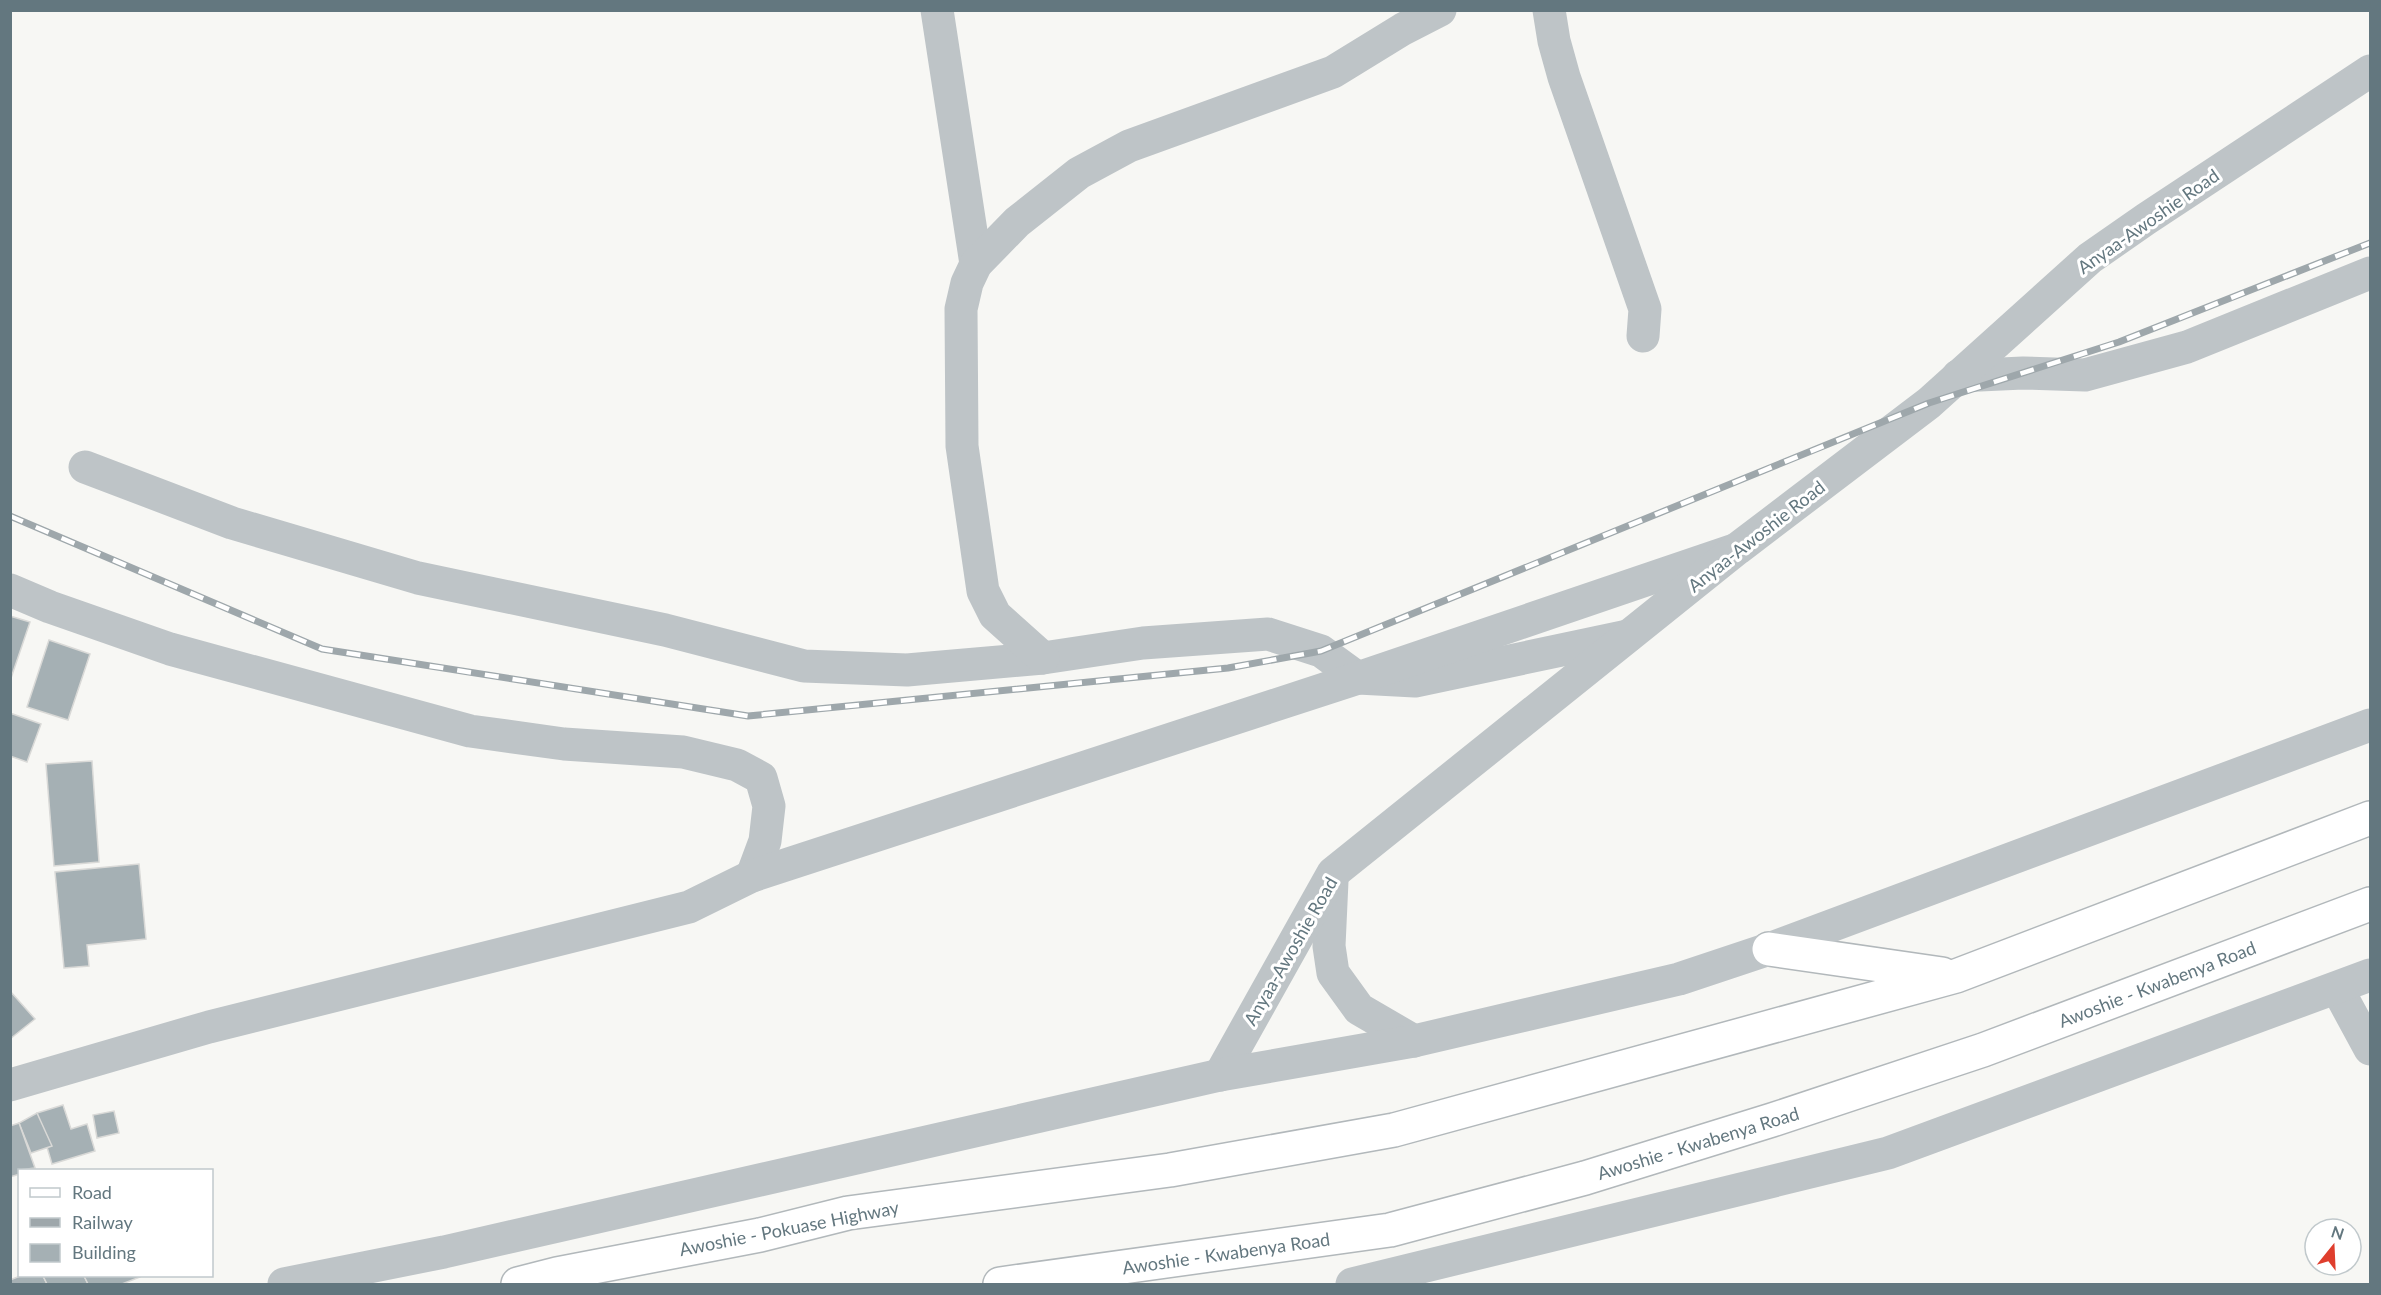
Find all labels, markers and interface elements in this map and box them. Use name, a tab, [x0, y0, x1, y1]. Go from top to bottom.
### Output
street label: Anyaa-Awoshie Road	[2073, 164, 2223, 278]
street label: Anyaa-Awoshie Road	[1683, 476, 1829, 596]
street label: Anyaa-Awoshie Road	[1239, 873, 1341, 1029]
street label: Awoshie - Kwabenya Road	[2055, 936, 2259, 1032]
street label: Awoshie - Kwabenya Road	[1595, 1102, 1801, 1184]
legend	[18, 1169, 213, 1277]
text: Road	[72, 1181, 112, 1203]
street label: Awoshie - Pokuase Highway	[677, 1196, 901, 1260]
text: Railway	[72, 1211, 133, 1233]
north arrow	[2303, 1217, 2363, 1277]
text: N	[2329, 1221, 2347, 1243]
street label: Awoshie - Kwabenya Road	[1121, 1228, 1331, 1278]
text: Building	[72, 1241, 136, 1263]

